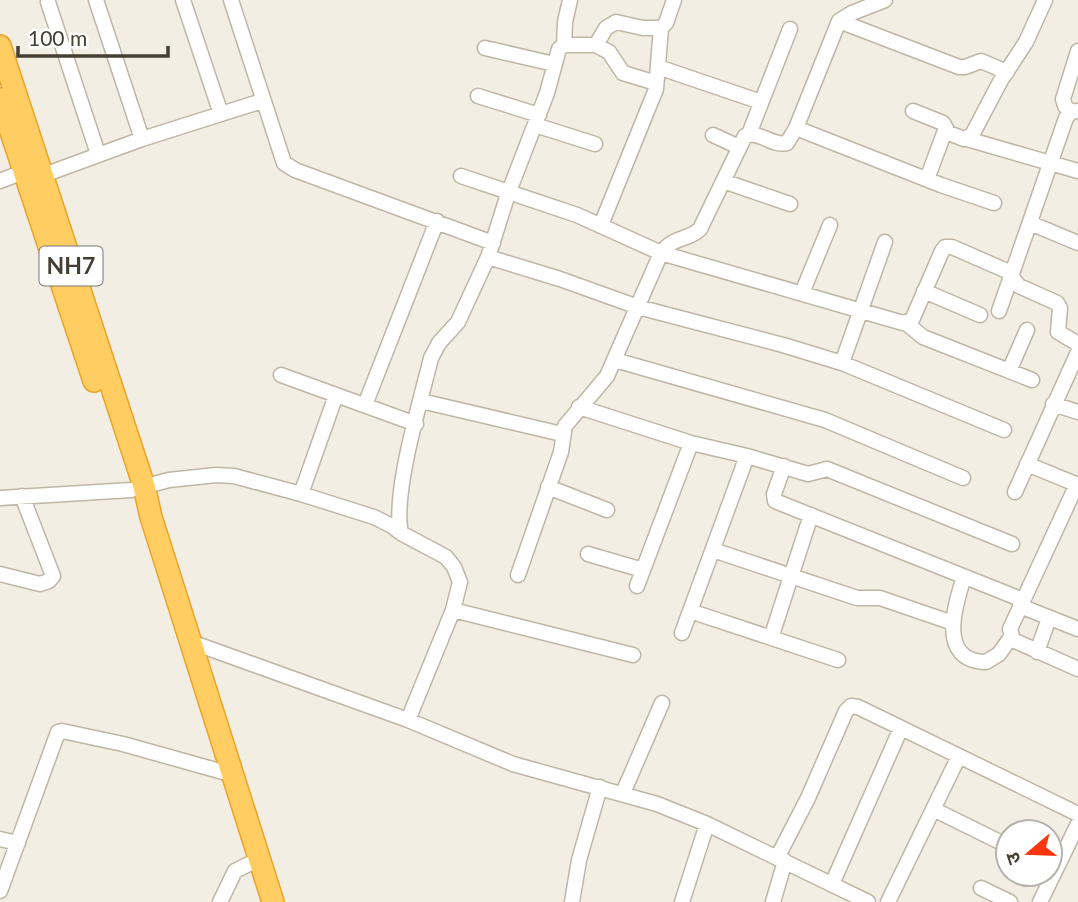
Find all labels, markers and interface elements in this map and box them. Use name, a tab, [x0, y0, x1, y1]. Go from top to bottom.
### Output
scale bar	[18, 14, 168, 58]
text: 100 m	[28, 25, 87, 50]
road number: NH7	[40, 246, 102, 286]
north arrow	[994, 818, 1064, 888]
text: उ	[999, 849, 1025, 868]

